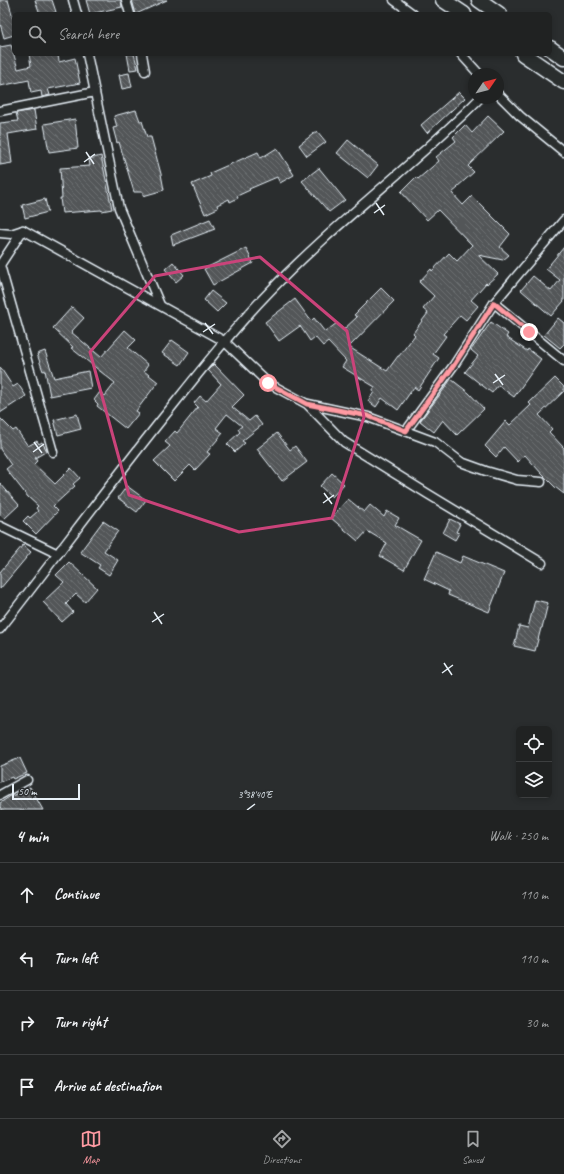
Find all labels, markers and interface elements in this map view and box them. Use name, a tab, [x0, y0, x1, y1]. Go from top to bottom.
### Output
search box	[12, 12, 552, 56]
icon: search	[26, 23, 48, 45]
text: Search here	[58, 25, 119, 44]
north arrow	[468, 68, 504, 104]
route end	[520, 323, 538, 341]
route start	[259, 374, 277, 392]
map controls	[516, 726, 552, 798]
button: locate	[516, 726, 552, 762]
button: layers	[516, 762, 552, 798]
scale bar	[12, 782, 80, 801]
text: 50 m	[18, 784, 37, 798]
text: 3°38'40"E	[238, 788, 274, 801]
text: 4 min	[16, 826, 49, 847]
text: Walk · 250 m	[489, 828, 548, 844]
icon: ahead	[16, 884, 38, 906]
text: Continue	[54, 885, 99, 904]
text: 110 m	[520, 887, 548, 903]
icon: left	[16, 948, 38, 970]
text: Turn left	[54, 949, 97, 968]
text: 110 m	[520, 951, 548, 967]
icon: right	[16, 1012, 38, 1034]
text: Turn right	[54, 1013, 107, 1032]
text: 30 m	[526, 1015, 548, 1031]
icon: arrive	[16, 1076, 38, 1098]
text: Arrive at destination	[54, 1077, 161, 1096]
tab: Map	[80, 1128, 102, 1166]
tab: Directions	[263, 1128, 301, 1166]
tab: Saved	[462, 1128, 484, 1166]

